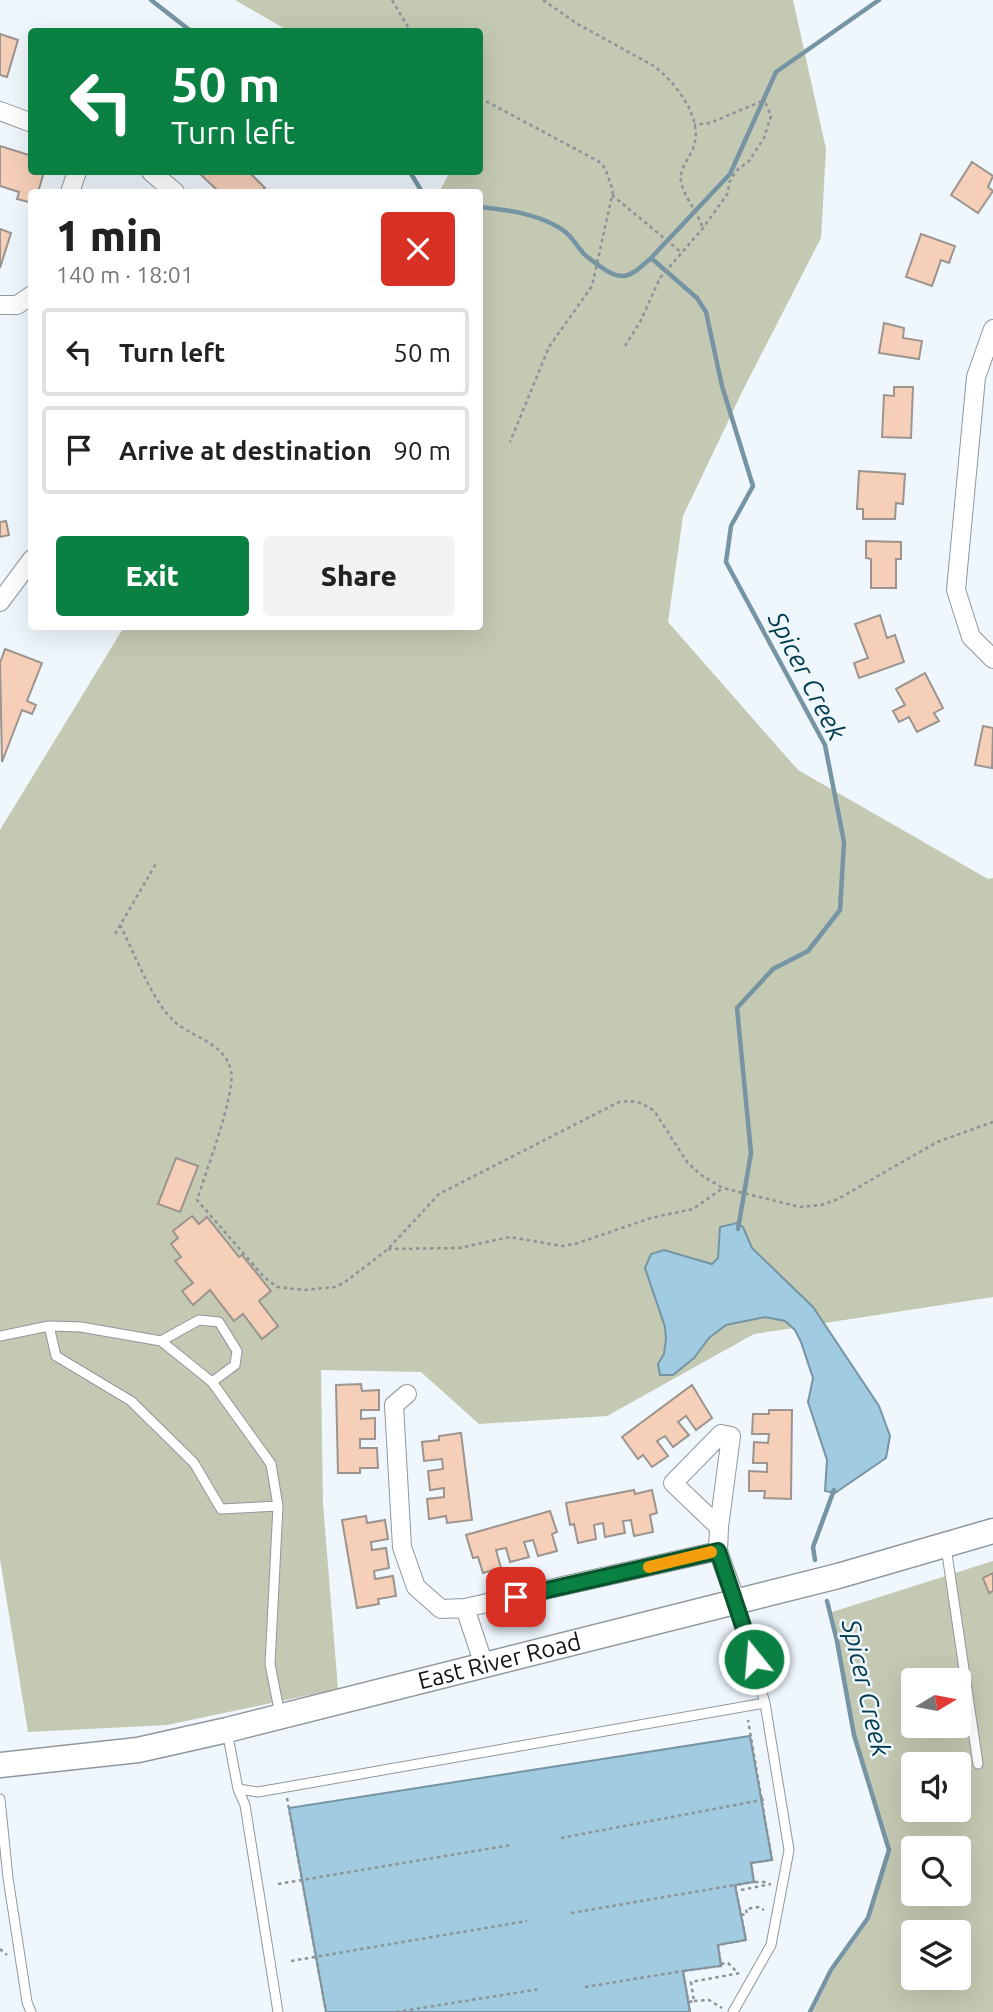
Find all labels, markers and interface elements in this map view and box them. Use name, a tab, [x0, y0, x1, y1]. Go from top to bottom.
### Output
icon: left	[56, 56, 147, 147]
text: 50 m	[171, 56, 280, 111]
text: Turn left	[171, 114, 295, 150]
text: 1 min	[56, 212, 163, 259]
button: close	[381, 212, 455, 286]
text: 140 m · 18:01	[56, 262, 194, 287]
icon: left	[60, 333, 98, 371]
text: Turn left	[119, 338, 225, 367]
text: 50 m	[393, 338, 451, 367]
icon: arrive	[60, 431, 98, 469]
text: Arrive at destination	[119, 436, 372, 465]
text: 90 m	[393, 436, 451, 465]
button: Exit	[56, 536, 249, 616]
button: Share	[263, 536, 455, 616]
water label: Spicer Creek	[762, 606, 852, 745]
pin	[486, 1567, 546, 1627]
icon: arrive	[497, 1578, 535, 1616]
water label: Spicer Creek	[836, 1615, 897, 1760]
position arrow	[717, 1622, 791, 1696]
street label: East River Road	[415, 1627, 584, 1694]
north arrow	[901, 1668, 971, 1738]
map controls	[901, 1668, 971, 1990]
button: sound	[901, 1752, 971, 1822]
button: search	[901, 1836, 971, 1906]
button: layers	[901, 1920, 971, 1990]

